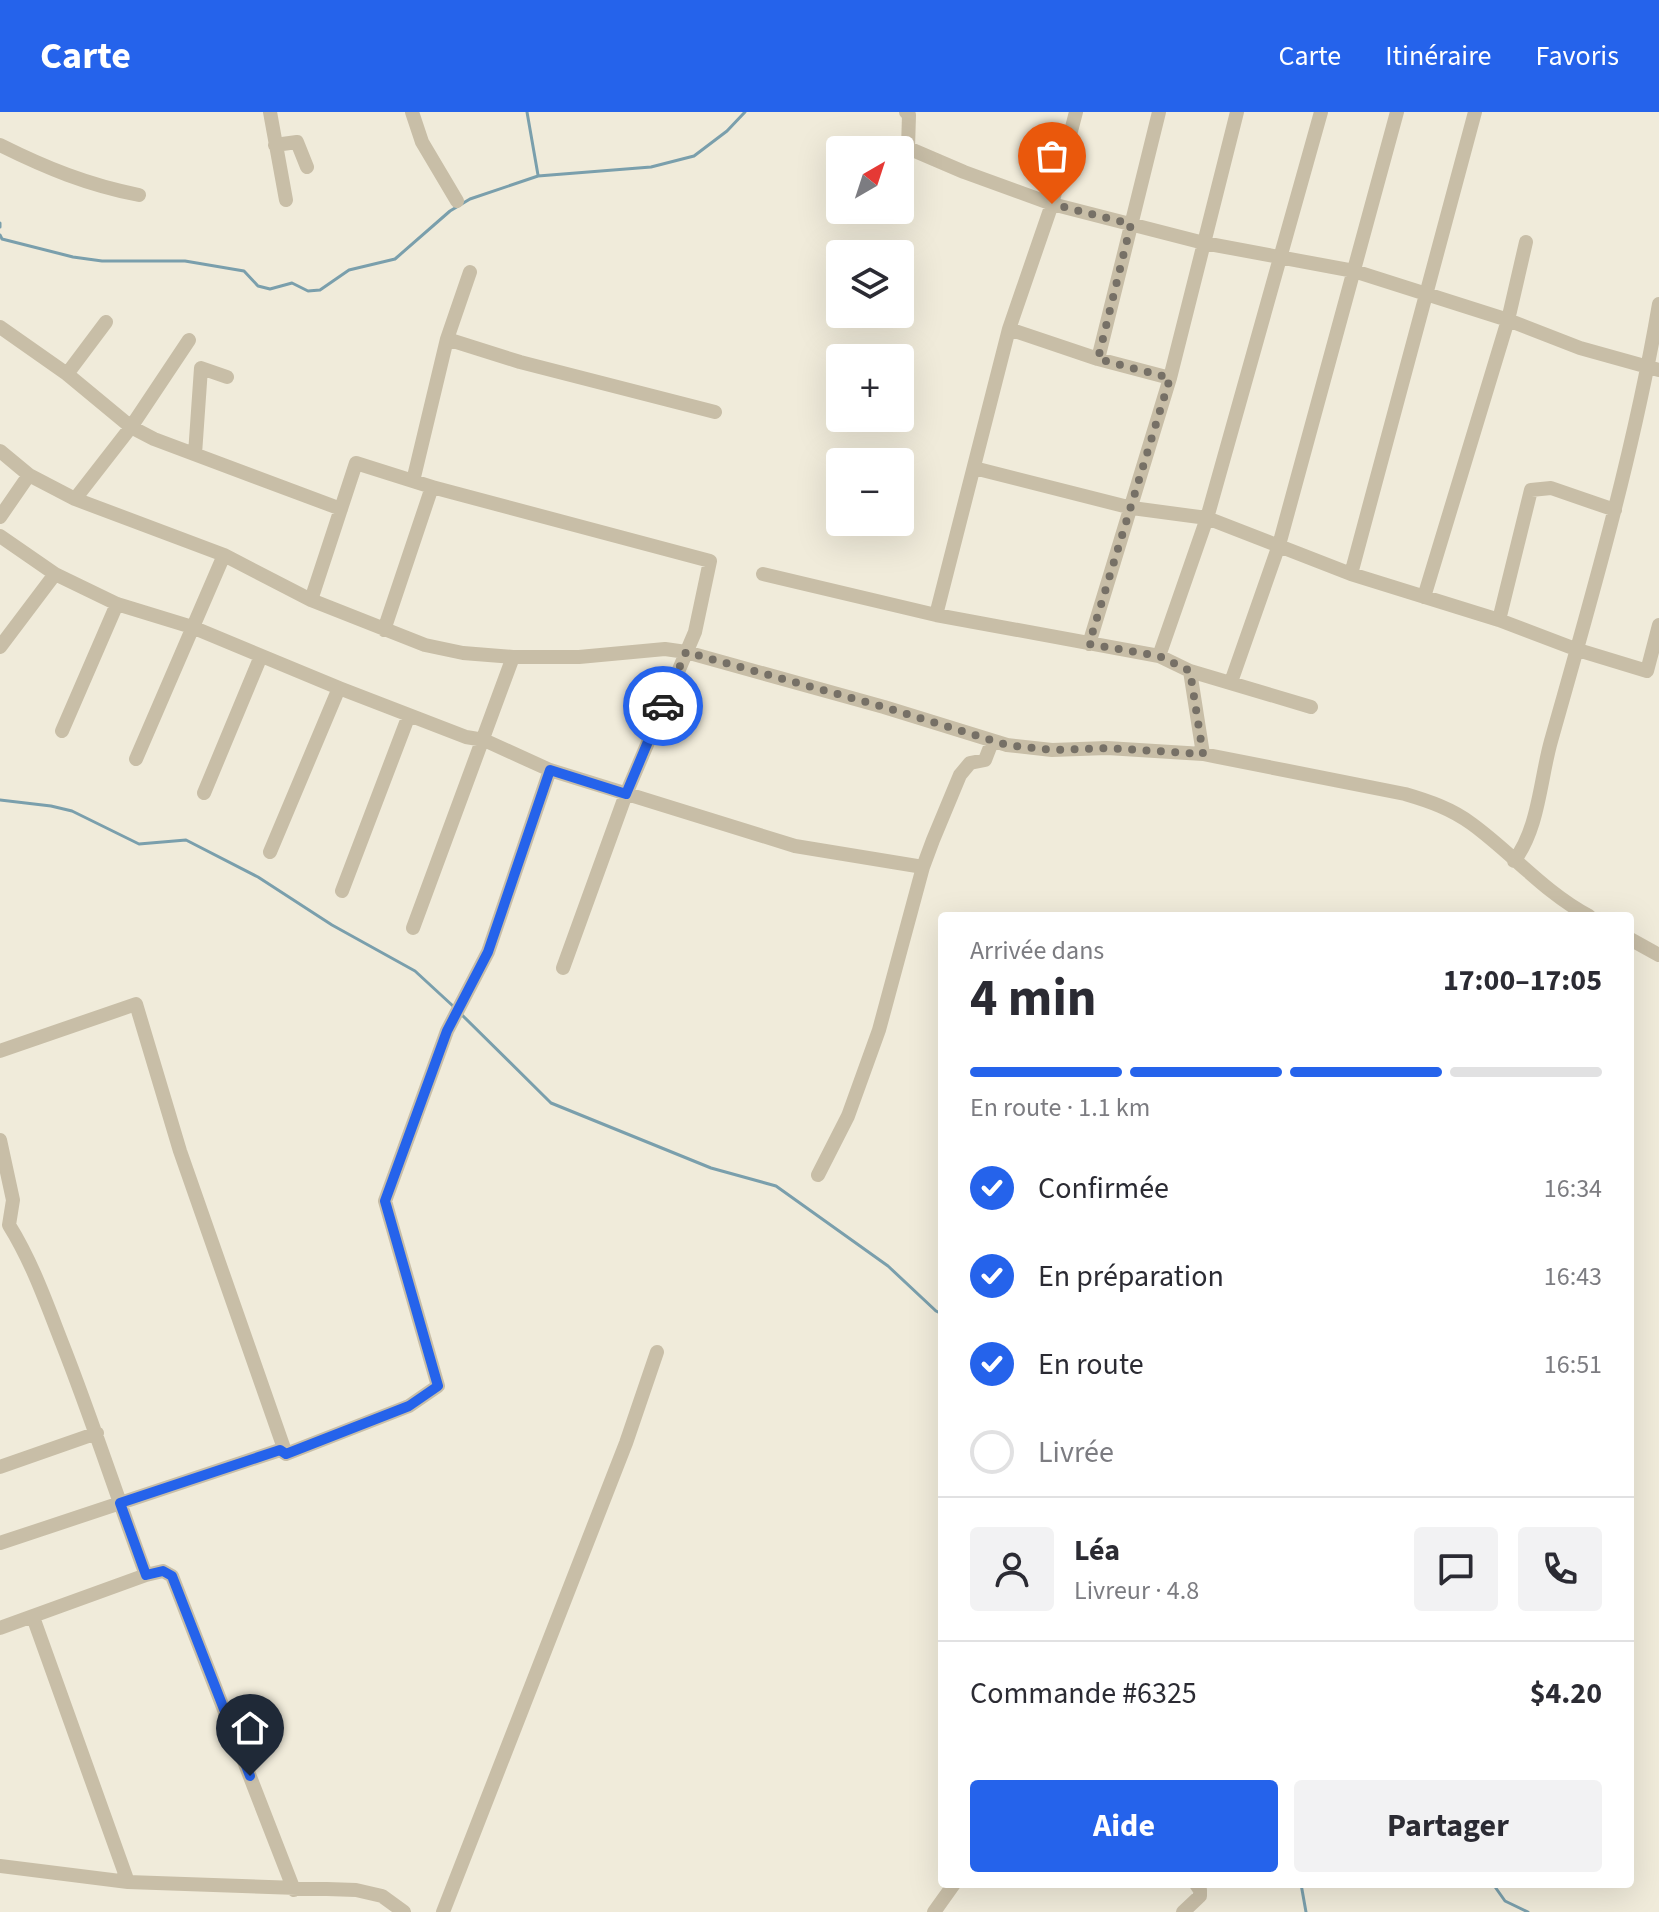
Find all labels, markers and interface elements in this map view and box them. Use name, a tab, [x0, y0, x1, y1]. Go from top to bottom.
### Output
text: Carte	[40, 29, 131, 83]
text: Carte	[1278, 36, 1341, 76]
text: Itinéraire	[1385, 36, 1492, 76]
text: Favoris	[1536, 36, 1619, 76]
pin	[1018, 122, 1086, 204]
icon: bag	[1030, 134, 1074, 178]
north arrow	[826, 136, 914, 224]
map controls	[826, 136, 914, 536]
button: layers	[826, 240, 914, 328]
button: +	[826, 344, 914, 432]
button: −	[826, 448, 914, 536]
courier	[623, 666, 703, 746]
icon: car	[641, 684, 685, 728]
text: Arrivée dans	[970, 932, 1104, 969]
text: 17:00–17:05	[1443, 959, 1602, 1002]
text: 4 min	[970, 962, 1097, 1036]
text: En route · 1.1 km	[970, 1089, 1150, 1126]
icon: check	[970, 1166, 1014, 1210]
text: Confirmée	[1038, 1167, 1169, 1210]
text: 16:34	[1544, 1170, 1602, 1207]
icon: check	[970, 1254, 1014, 1298]
text: En préparation	[1038, 1255, 1224, 1298]
text: 16:43	[1544, 1258, 1602, 1295]
icon: check	[970, 1342, 1014, 1386]
text: En route	[1038, 1343, 1144, 1386]
text: 16:51	[1544, 1346, 1602, 1383]
text: Livrée	[1038, 1431, 1114, 1474]
button: person	[970, 1527, 1054, 1611]
button: chat	[1414, 1527, 1498, 1611]
button: phone	[1518, 1527, 1602, 1611]
text: Léa	[1074, 1529, 1120, 1572]
text: Livreur · 4.8	[1074, 1572, 1199, 1609]
text: Commande #6325	[970, 1672, 1197, 1715]
text: $4.20	[1530, 1672, 1602, 1715]
pin	[216, 1694, 284, 1776]
icon: home	[228, 1706, 272, 1750]
button: Aide	[970, 1780, 1278, 1872]
button: Partager	[1294, 1780, 1602, 1872]

